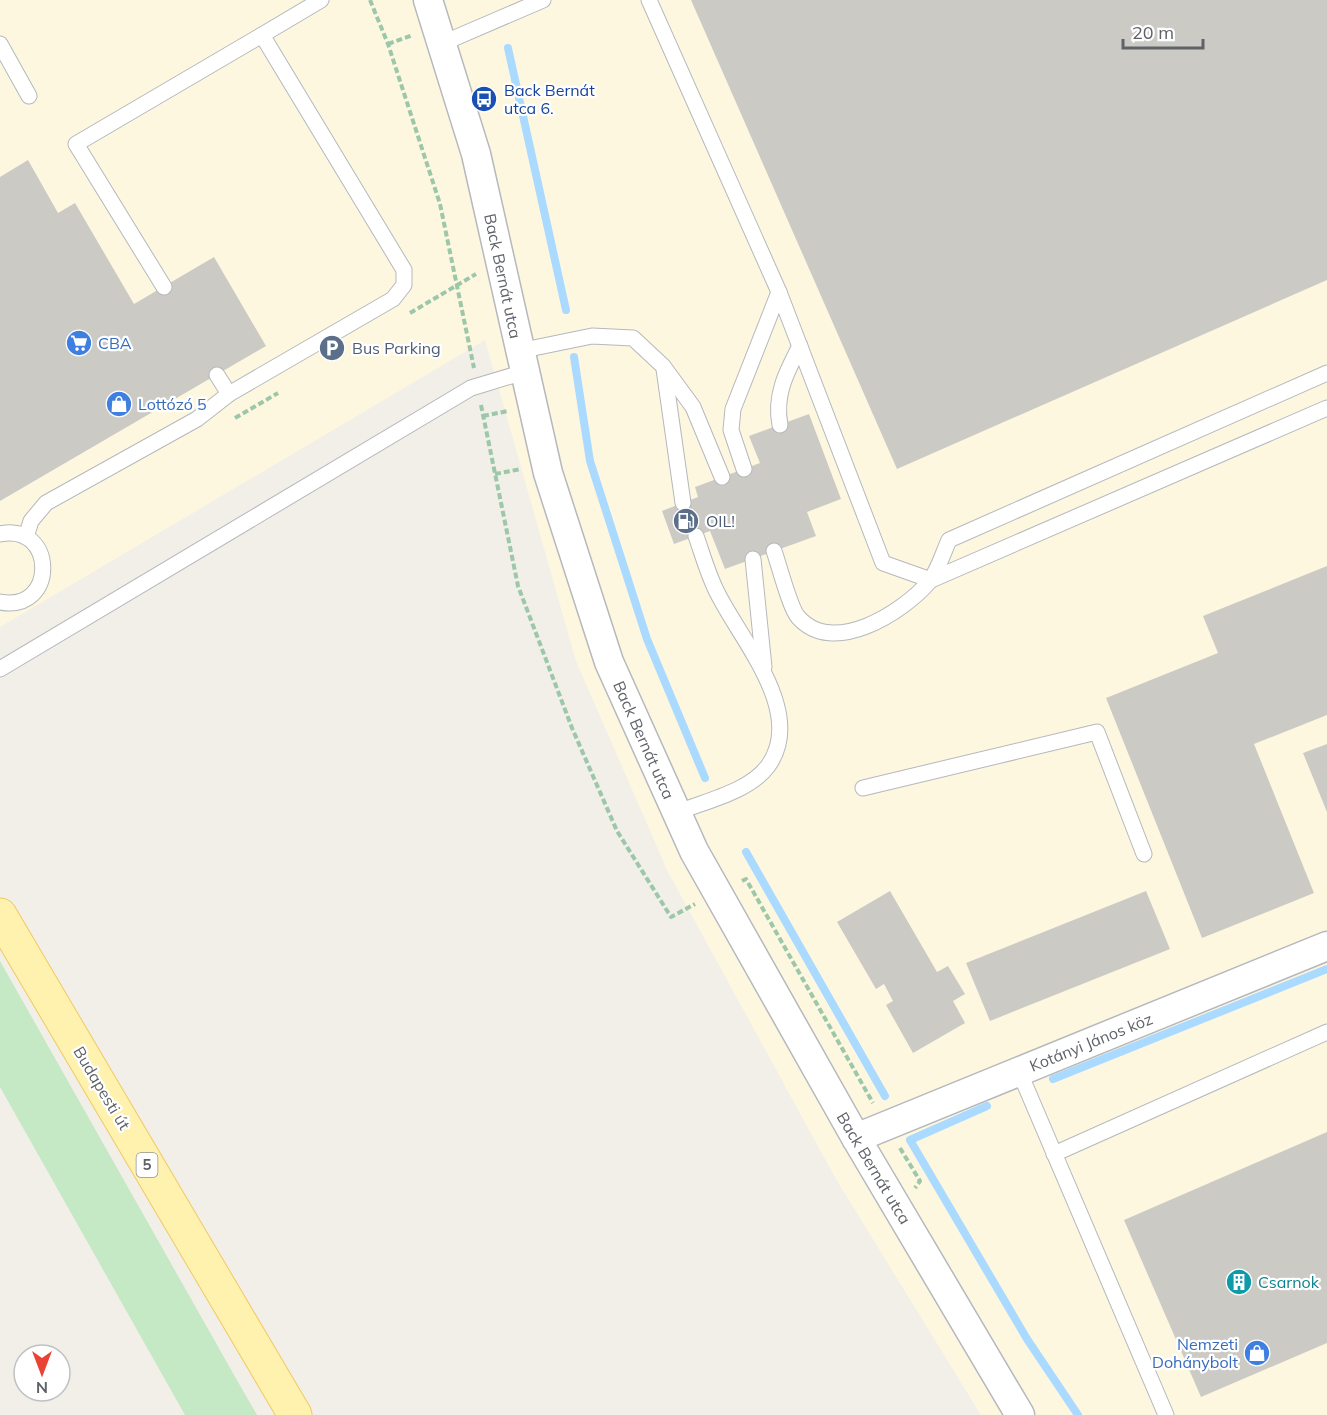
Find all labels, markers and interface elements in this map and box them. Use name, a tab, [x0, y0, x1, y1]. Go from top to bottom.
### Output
scale bar	[1123, 12, 1202, 50]
text: 20 m	[1132, 21, 1174, 44]
place label: Back Bernát utca 6.	[504, 80, 595, 118]
bus stop icon: Back Bernát utca 6.	[469, 84, 499, 114]
street label: Back Bernát utca	[480, 212, 526, 340]
supermarket icon: CBA	[64, 328, 94, 358]
place label: CBA	[98, 333, 132, 353]
parking icon: Bus Parking	[317, 333, 347, 363]
place label: Bus Parking	[352, 338, 441, 358]
shop icon: Lottózó 5	[104, 389, 134, 419]
place label: Lottózó 5	[138, 394, 207, 414]
fuel station icon: OIL!	[671, 506, 701, 536]
place label: OIL!	[706, 511, 735, 531]
street label: Back Bernát utca	[609, 678, 679, 802]
street label: Kotányi János köz	[1027, 1008, 1155, 1076]
street label: Budapesti út	[69, 1043, 135, 1134]
street label: Back Bernát utca	[833, 1108, 915, 1228]
road number: 5	[136, 1153, 158, 1177]
building icon: Csarnok	[1224, 1267, 1254, 1297]
place label: Csarnok	[1258, 1272, 1320, 1292]
place label: Nemzeti Dohánybolt	[1152, 1334, 1238, 1372]
shop icon: Nemzeti Dohánybolt	[1242, 1338, 1272, 1368]
north arrow	[12, 1343, 72, 1403]
text: N	[36, 1378, 48, 1398]

